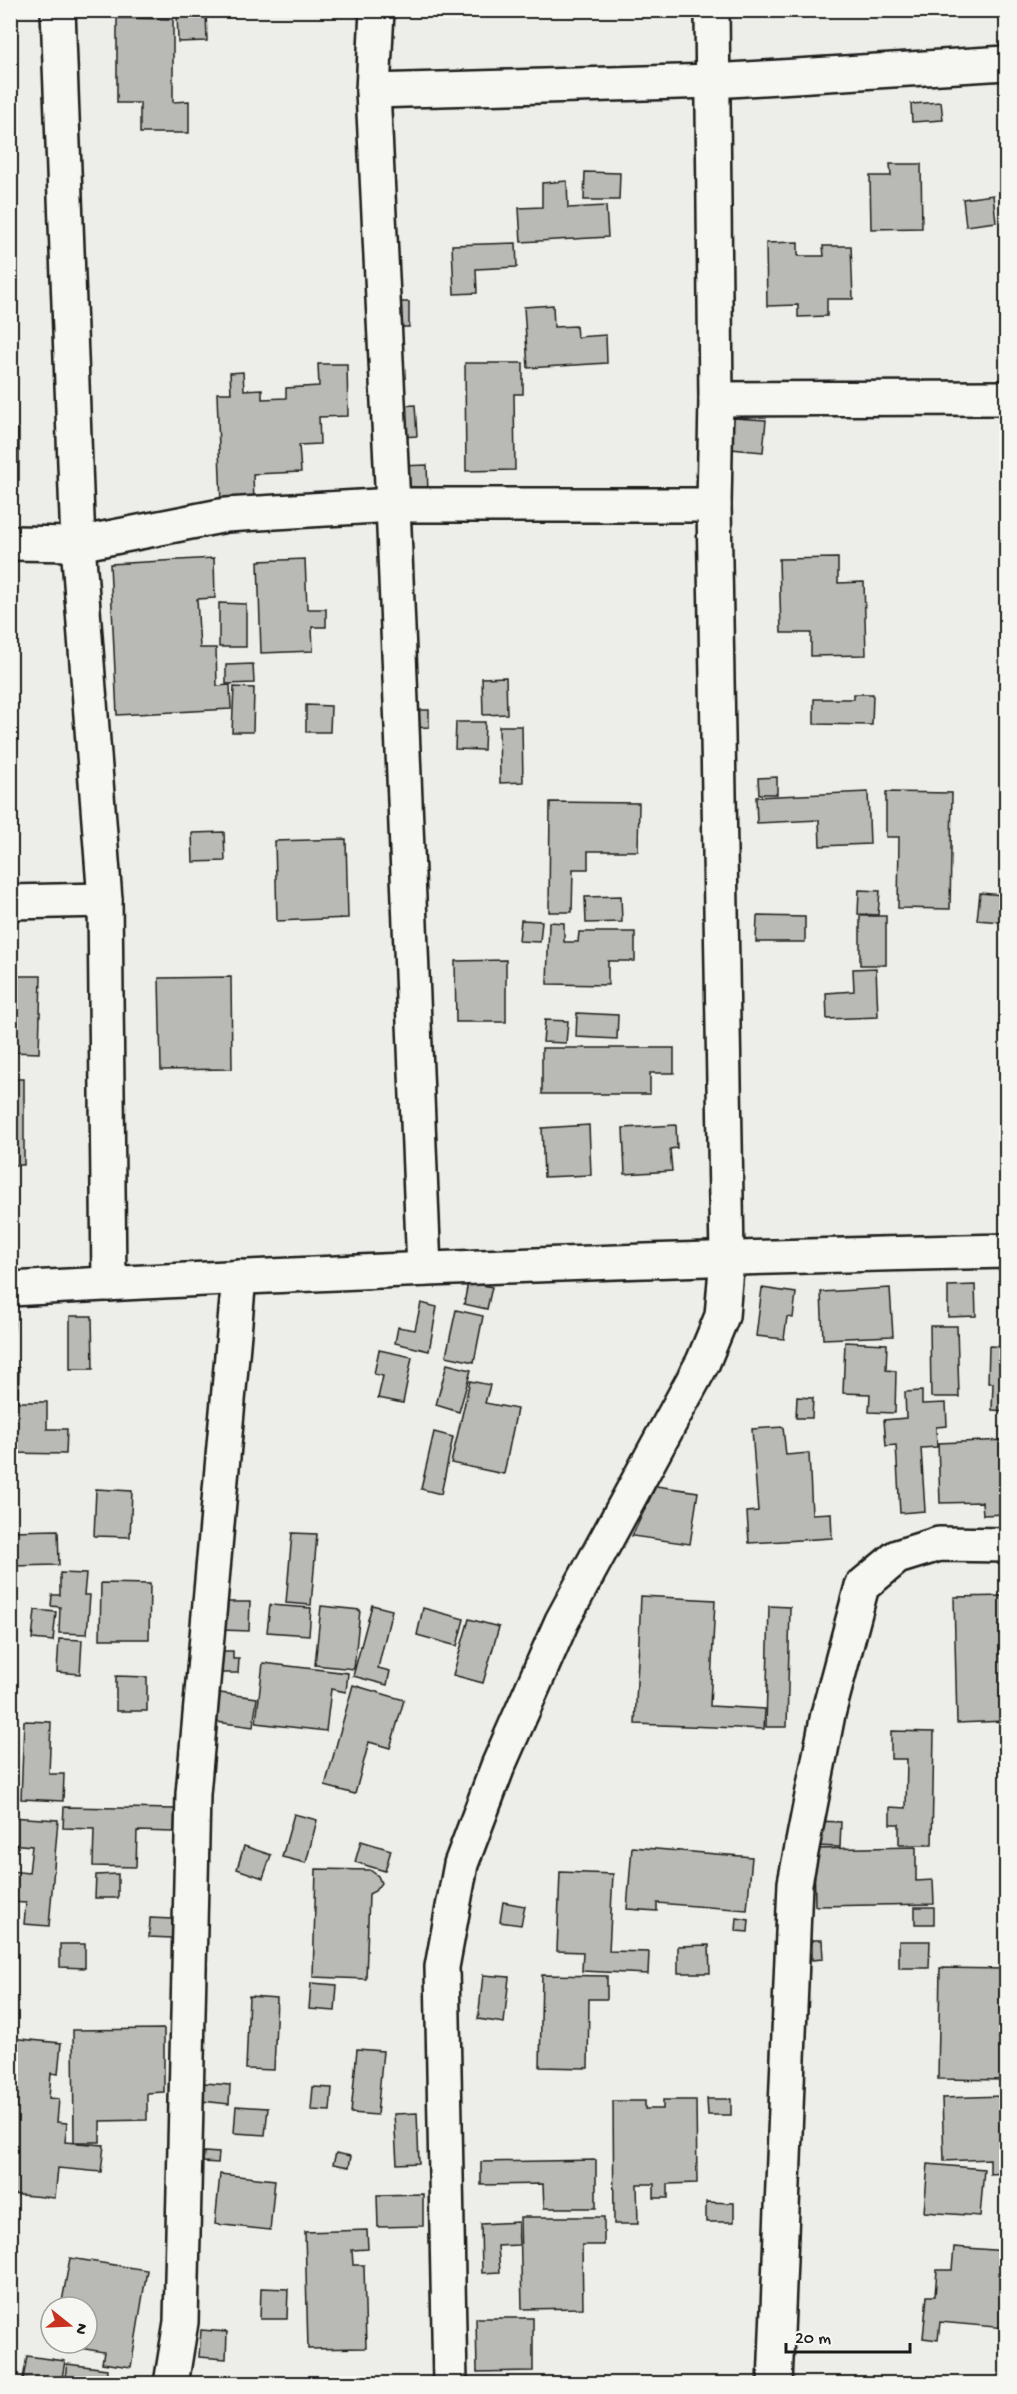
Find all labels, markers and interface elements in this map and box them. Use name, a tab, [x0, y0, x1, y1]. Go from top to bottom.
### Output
north arrow	[39, 2295, 99, 2355]
scale bar	[786, 2316, 910, 2354]
text: N	[69, 2321, 91, 2337]
text: 20 m	[795, 2329, 831, 2350]

